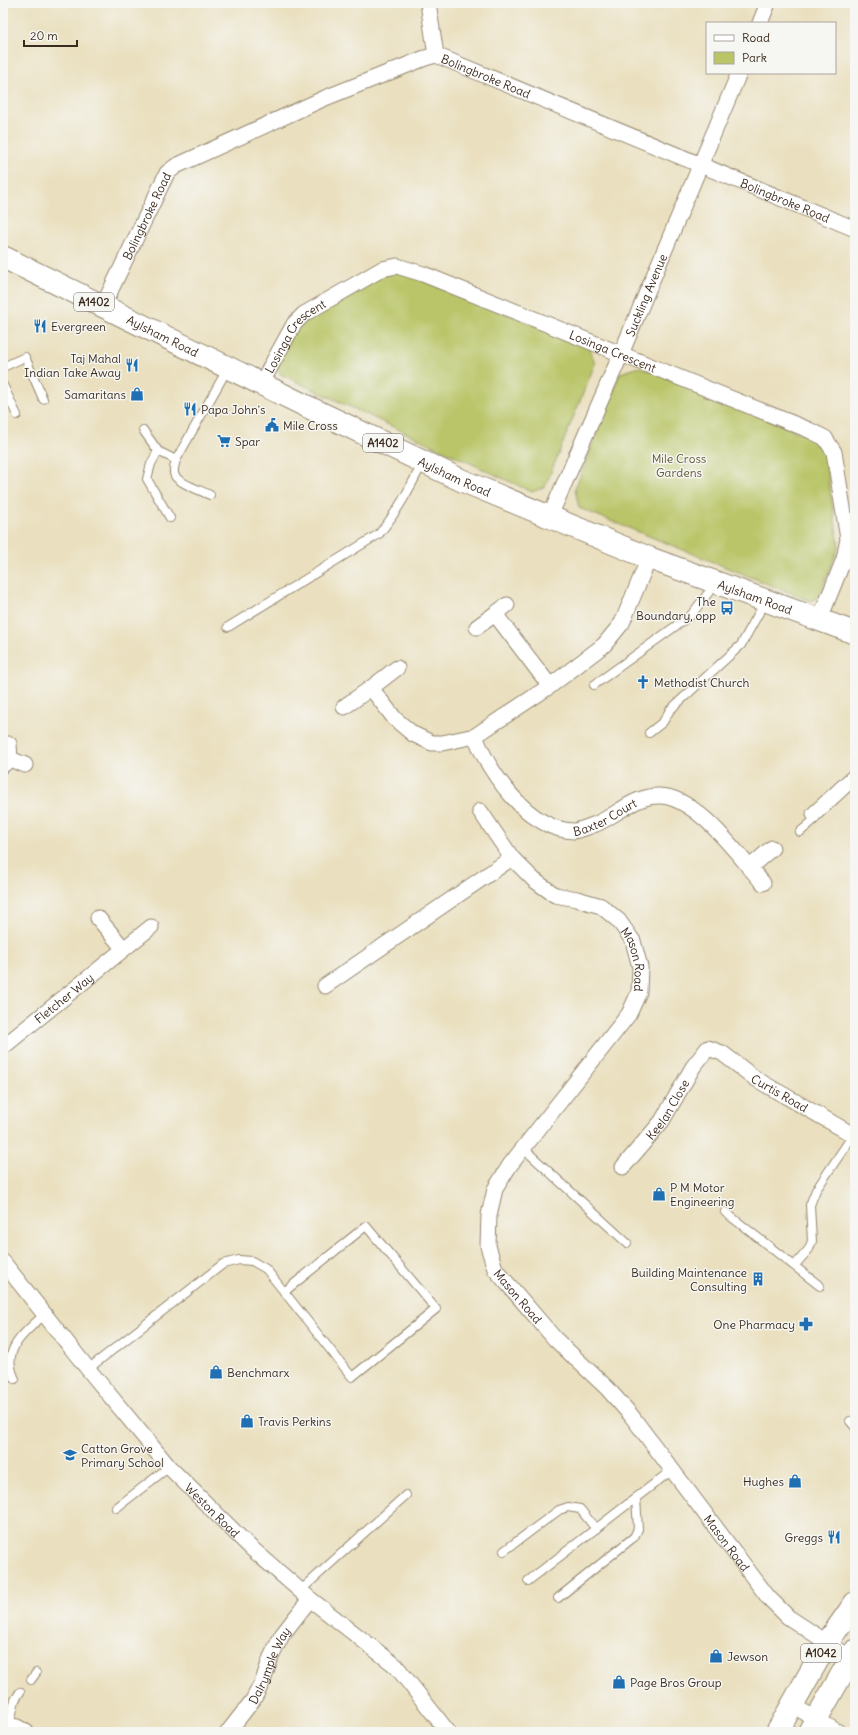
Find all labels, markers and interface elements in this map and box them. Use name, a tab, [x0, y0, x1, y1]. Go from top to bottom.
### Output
scale bar	[24, 22, 77, 48]
legend	[706, 22, 836, 74]
text: 20 m	[30, 28, 58, 43]
text: Road	[742, 30, 770, 45]
text: Park	[742, 50, 767, 65]
street label: Bolingbroke Road	[439, 51, 533, 101]
street label: Bolingbroke Road	[119, 170, 174, 262]
street label: Bolingbroke Road	[738, 175, 832, 225]
street label: Suckling Avenue	[622, 251, 670, 338]
road number: A1402	[74, 293, 114, 311]
street label: Losinga Crescent	[261, 296, 328, 375]
street label: Aylsham Road	[124, 312, 201, 359]
restaurant icon: Evergreen	[32, 318, 48, 334]
place label: Evergreen	[51, 319, 106, 334]
street label: Losinga Crescent	[567, 327, 658, 375]
place label: Taj Mahal Indian Take Away	[24, 351, 121, 380]
restaurant icon: Taj Mahal Indian Take Away	[124, 357, 140, 373]
shop icon: Samaritans	[129, 386, 145, 402]
place label: Samaritans	[64, 387, 126, 402]
restaurant icon: Papa John's	[182, 401, 198, 417]
place label: Papa John's	[201, 402, 266, 417]
public building icon: Mile Cross	[264, 417, 280, 433]
place label: Mile Cross	[283, 418, 338, 433]
supermarket icon: Spar	[216, 433, 232, 449]
place label: Spar	[235, 434, 260, 449]
road number: A1402	[363, 434, 403, 452]
park label: Mile Cross Gardens	[652, 451, 706, 480]
street label: Aylsham Road	[416, 453, 493, 499]
street label: Aylsham Road	[716, 576, 794, 617]
place label: The Boundary, opp	[636, 594, 716, 623]
bus stop icon: The Boundary, opp	[719, 600, 735, 616]
church icon: Methodist Church	[635, 674, 651, 690]
place label: Methodist Church	[654, 675, 750, 690]
street label: Baxter Court	[572, 795, 639, 839]
street label: Mason Road	[618, 924, 648, 992]
street label: Fletcher Way	[31, 970, 96, 1026]
street label: Curtis Road	[748, 1071, 811, 1115]
street label: Keelan Close	[642, 1076, 692, 1142]
place label: P M Motor Engineering	[670, 1180, 734, 1209]
shop icon: P M Motor Engineering	[651, 1186, 667, 1202]
place label: Building Maintenance Consulting	[631, 1265, 747, 1294]
street label: Mason Road	[491, 1266, 546, 1326]
building icon: Building Maintenance Consulting	[750, 1271, 766, 1287]
pharmacy icon: One Pharmacy	[798, 1316, 814, 1332]
place label: One Pharmacy	[713, 1317, 795, 1332]
shop icon: Benchmarx	[208, 1364, 224, 1380]
place label: Benchmarx	[227, 1365, 290, 1380]
shop icon: Travis Perkins	[239, 1413, 255, 1429]
place label: Travis Perkins	[258, 1414, 331, 1429]
place label: Catton Grove Primary School	[81, 1441, 164, 1470]
school or university icon: Catton Grove Primary School	[62, 1447, 78, 1463]
shop icon: Hughes	[787, 1473, 803, 1489]
place label: Hughes	[743, 1474, 784, 1489]
street label: Weston Road	[182, 1480, 243, 1540]
street label: Mason Road	[701, 1512, 753, 1574]
restaurant icon: Greggs	[826, 1529, 842, 1545]
place label: Greggs	[784, 1530, 823, 1545]
street label: Dalrymple Way	[245, 1624, 293, 1706]
road number: A1042	[801, 1644, 841, 1662]
shop icon: Jewson	[708, 1648, 724, 1664]
place label: Jewson	[727, 1649, 768, 1664]
shop icon: Page Bros Group	[611, 1674, 627, 1690]
place label: Page Bros Group	[630, 1675, 722, 1690]

